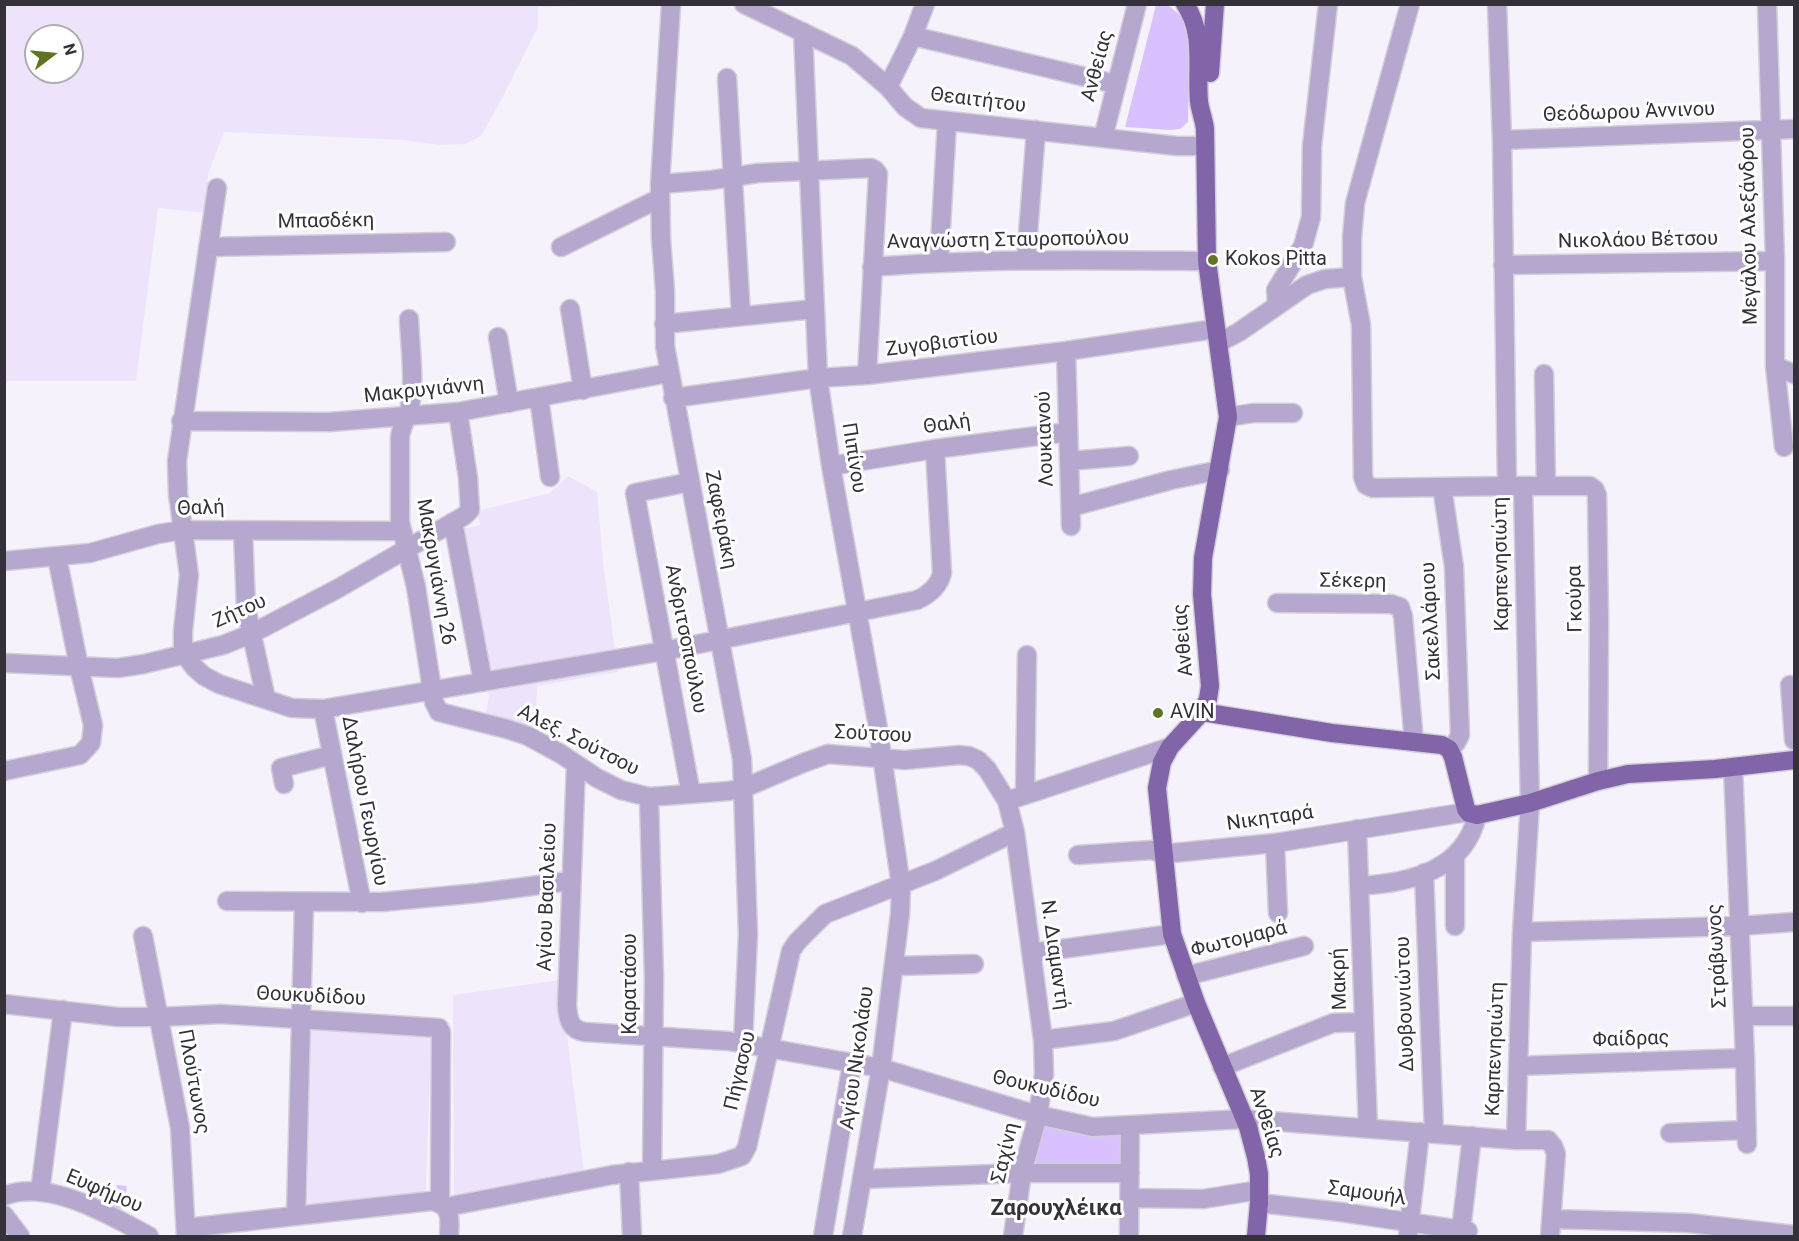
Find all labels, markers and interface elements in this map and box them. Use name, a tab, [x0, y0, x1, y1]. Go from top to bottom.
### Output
north arrow	[24, 24, 84, 84]
street label: Ανθείας	[1077, 28, 1119, 104]
text: N	[59, 41, 81, 57]
street label: Θεαιτήτου	[929, 83, 1027, 119]
street label: Θεόδωρου Άννινου	[1543, 98, 1715, 128]
street label: Μεγάλου Αλεξάνδρου	[1736, 127, 1764, 325]
street label: Μπασδέκη	[277, 209, 375, 235]
street label: Αναγνώστη Σταυροπούλου	[887, 227, 1129, 255]
street label: Νικολάου Βέτσου	[1558, 228, 1718, 254]
place label: Kokos Pitta	[1225, 248, 1327, 272]
marker: Kokos Pitta	[1206, 253, 1220, 267]
street label: Ζυγοβιστίου	[885, 325, 999, 363]
street label: Μακρυγιάννη	[363, 373, 485, 409]
street label: Λουκιανού	[1032, 391, 1060, 487]
street label: Θαλή	[922, 410, 972, 440]
street label: Πιπίνου	[836, 421, 870, 495]
street label: Ζαφειράκη	[699, 469, 741, 571]
street label: Θαλή	[177, 496, 225, 522]
street label: Καρπενησιώτη	[1489, 496, 1515, 632]
street label: Μακρυγιάννη 26	[410, 497, 460, 647]
street label: Σακελλάριου	[1417, 561, 1447, 681]
street label: Ανδριτσοπούλου	[659, 562, 711, 716]
street label: Γκούρα	[1563, 565, 1589, 633]
street label: Σέκερη	[1319, 569, 1387, 595]
street label: Ζήτου	[210, 590, 270, 634]
street label: Ανθείας	[1169, 603, 1199, 677]
street label: Αλεξ. Σούτσου	[513, 700, 643, 782]
place label: AVIN	[1170, 701, 1215, 725]
marker: AVIN	[1151, 706, 1165, 720]
street label: Δαλήρου Γεωργίου	[336, 714, 392, 888]
street label: Σούτσου	[834, 721, 912, 749]
street label: Νικηταρά	[1225, 801, 1315, 837]
street label: Αγίου Βασιλείου	[533, 822, 563, 972]
street label: Ν. Διαμαντή	[1034, 899, 1074, 1011]
street label: Στράβωνος	[1703, 903, 1733, 1009]
street label: Φωτομαρά	[1189, 917, 1289, 963]
street label: Καρατάσου	[619, 933, 643, 1035]
street label: Δυοβουνιώτου	[1392, 936, 1420, 1072]
street label: Μακρή	[1327, 947, 1353, 1011]
street label: Καρπενησιώτη	[1482, 981, 1510, 1117]
street label: Θουκυδίδου	[256, 982, 366, 1012]
street label: Αγίου Νικολάου	[836, 985, 880, 1131]
street label: Φαίδρας	[1592, 1027, 1670, 1053]
street label: Πλούτωνος	[172, 1028, 214, 1136]
street label: Πήγασου	[720, 1029, 762, 1113]
street label: Θουκυδίδου	[990, 1066, 1102, 1114]
street label: Ανθείας	[1243, 1085, 1289, 1161]
street label: Σαχίνη	[987, 1120, 1025, 1186]
street label: Ευφήμου	[62, 1165, 146, 1219]
street label: Σαμουήλ	[1326, 1177, 1408, 1211]
district label: Ζαρουχλέικα	[990, 1196, 1122, 1222]

